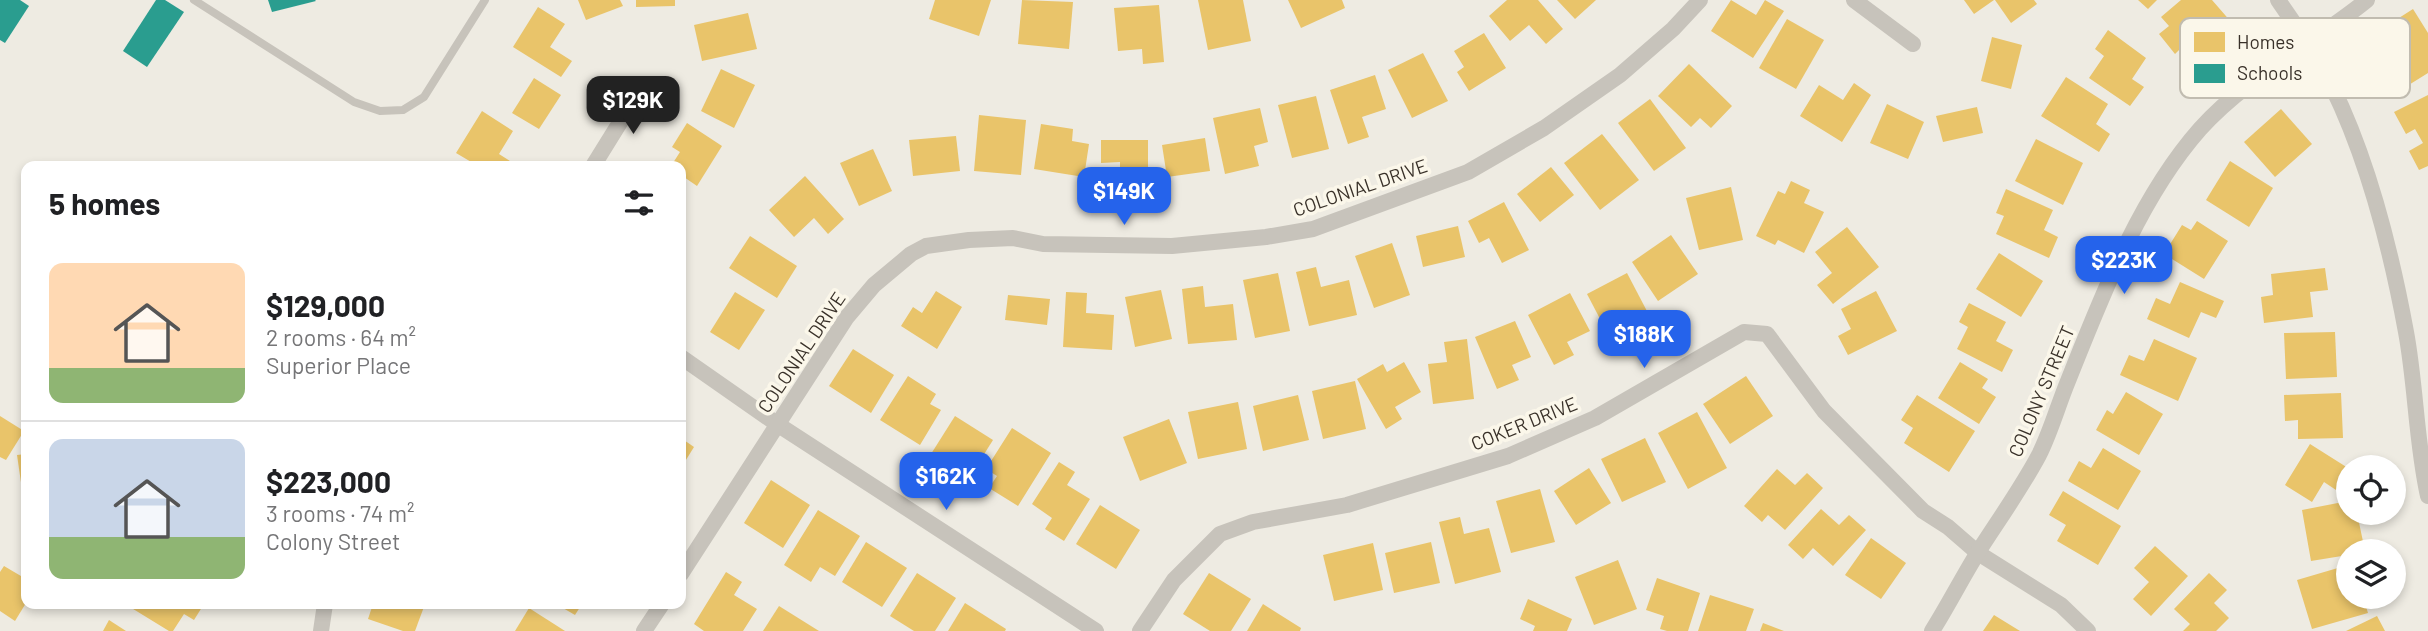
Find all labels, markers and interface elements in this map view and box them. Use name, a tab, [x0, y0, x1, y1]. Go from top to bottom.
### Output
legend	[2180, 18, 2410, 98]
text: Homes	[2237, 30, 2294, 53]
text: Schools	[2237, 61, 2302, 84]
pin: $129K	[584, 76, 682, 136]
text: $129K	[603, 85, 663, 113]
street label: COLONIAL DRIVE	[1290, 153, 1430, 221]
pin: $149K	[1075, 168, 1173, 227]
text: $149K	[1093, 176, 1155, 204]
icon: filters	[620, 184, 658, 222]
text: 5 homes	[49, 185, 160, 221]
pin: $223K	[2075, 236, 2173, 296]
text: $223K	[2091, 245, 2157, 273]
text: $129,000	[266, 287, 385, 323]
street label: COLONIAL DRIVE	[752, 287, 850, 417]
icon: home	[105, 291, 189, 375]
pin: $188K	[1595, 310, 1693, 370]
text: $188K	[1614, 319, 1674, 347]
street label: COLONY STREET	[2003, 322, 2079, 460]
text: 2 rooms · 64 m²	[266, 323, 416, 351]
text: Superior Place	[266, 351, 411, 379]
street label: COKER DRIVE	[1467, 391, 1581, 455]
pin: $162K	[897, 452, 995, 512]
map controls	[2336, 455, 2406, 609]
button: locate	[2336, 455, 2406, 525]
text: $162K	[916, 461, 976, 489]
text: $223,000	[266, 463, 391, 499]
icon: home	[105, 467, 189, 551]
text: 3 rooms · 74 m²	[266, 499, 415, 527]
text: Colony Street	[266, 527, 400, 555]
button: layers	[2336, 539, 2406, 609]

